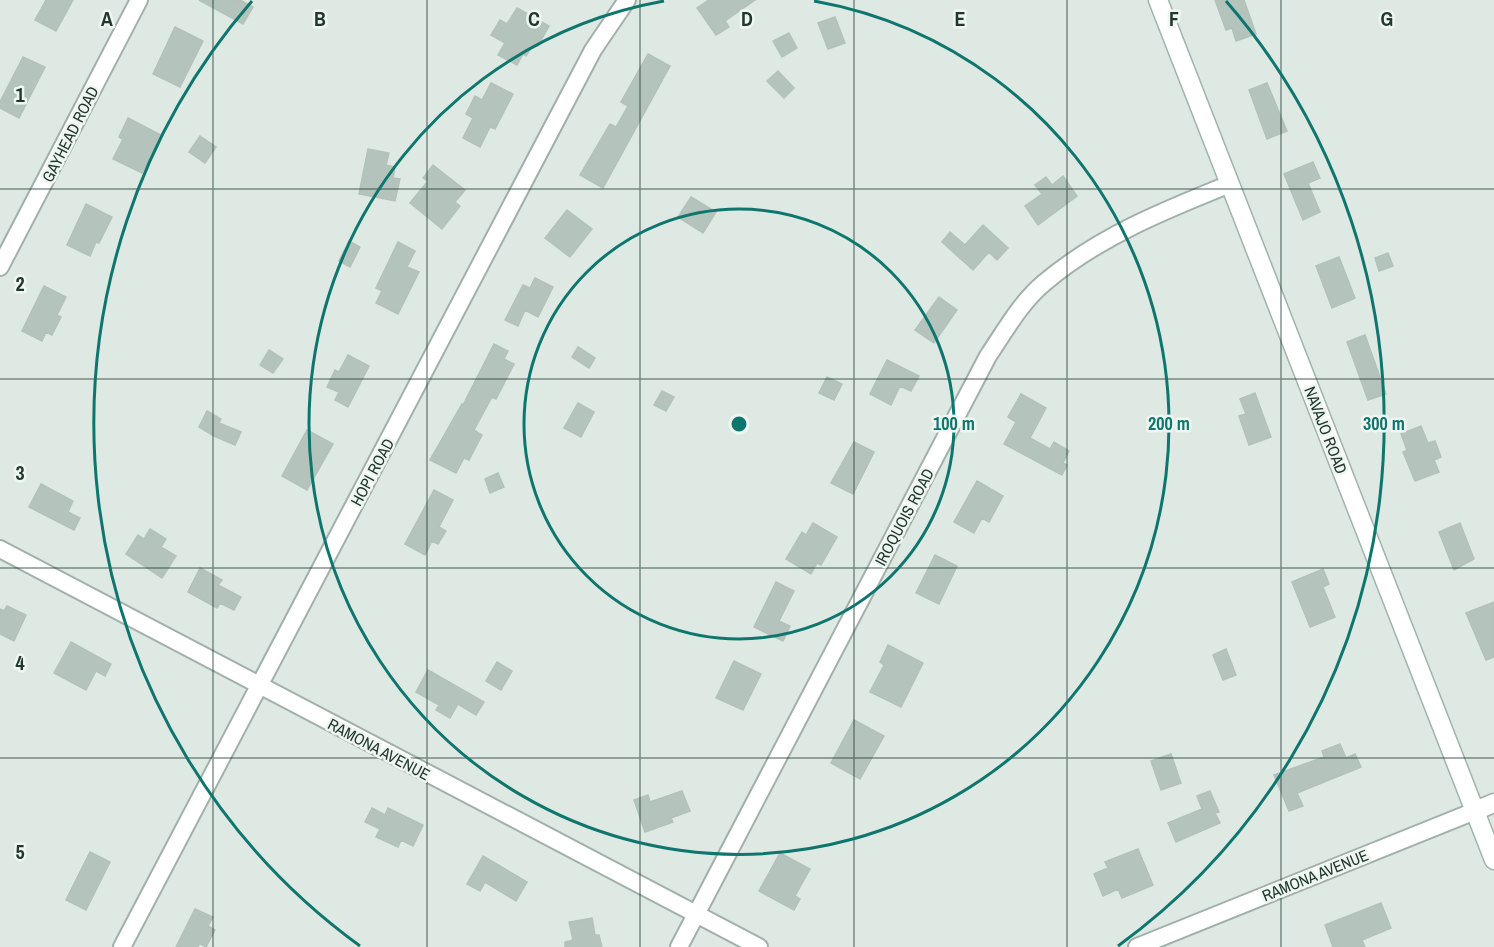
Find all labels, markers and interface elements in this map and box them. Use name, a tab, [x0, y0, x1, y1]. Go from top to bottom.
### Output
text: A	[101, 5, 113, 32]
text: B	[314, 5, 326, 32]
text: C	[528, 5, 540, 32]
text: D	[741, 5, 753, 32]
text: E	[955, 5, 966, 32]
text: F	[1169, 5, 1179, 32]
text: G	[1381, 5, 1393, 32]
text: 1	[15, 81, 25, 108]
street label: GAYHEAD ROAD	[36, 82, 104, 186]
text: 2	[15, 270, 25, 297]
street label: NAVAJO ROAD	[1299, 383, 1353, 477]
text: 100 m	[933, 411, 975, 436]
text: 200 m	[1148, 411, 1190, 436]
text: 300 m	[1363, 411, 1405, 436]
centre of rings	[729, 414, 749, 434]
street label: HOPI ROAD	[345, 434, 399, 510]
text: 3	[15, 459, 25, 486]
street label: IROQUOIS ROAD	[869, 465, 939, 569]
text: 4	[15, 649, 25, 676]
street label: RAMONA AVENUE	[324, 713, 434, 785]
text: 5	[15, 838, 25, 865]
street label: RAMONA AVENUE	[1259, 844, 1371, 906]

